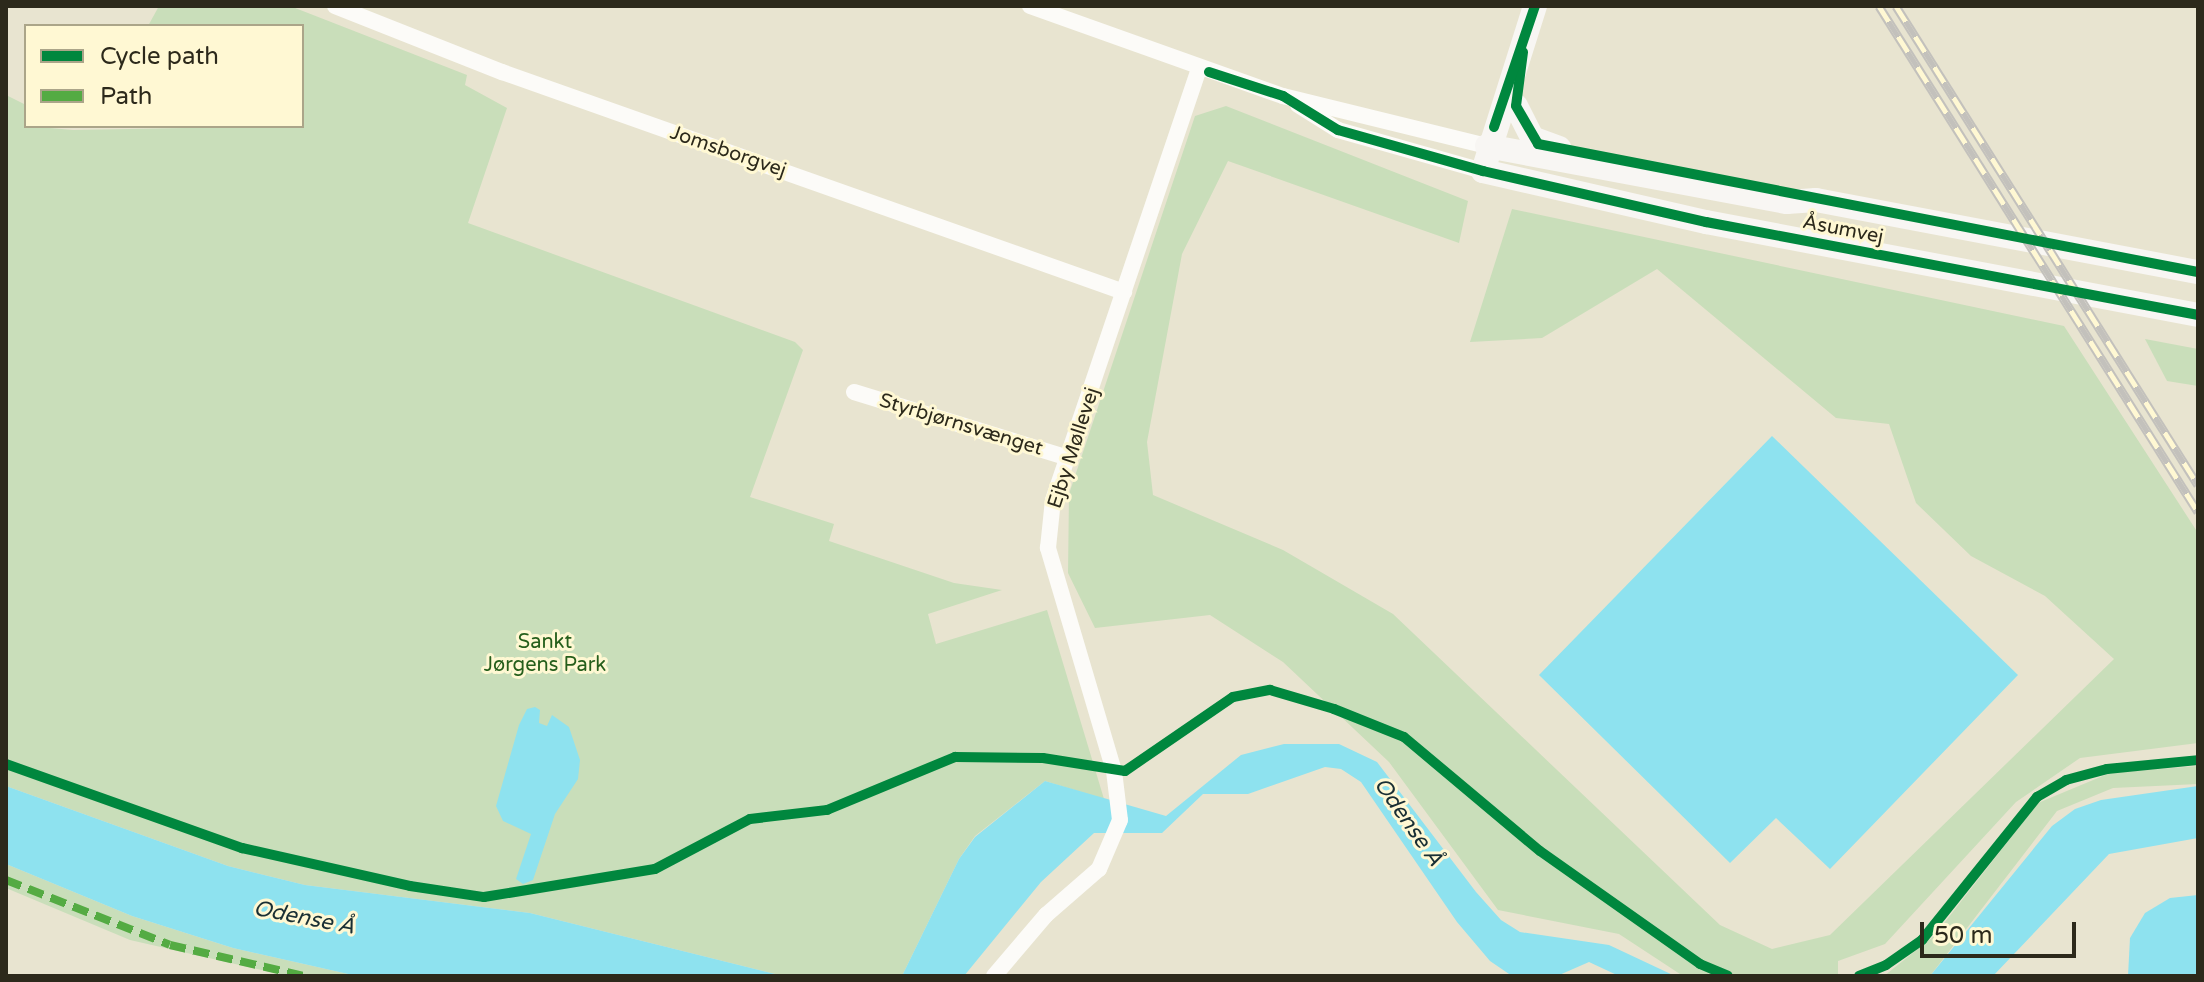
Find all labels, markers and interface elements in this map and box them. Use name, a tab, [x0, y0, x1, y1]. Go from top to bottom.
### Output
legend	[24, 24, 304, 128]
text: Cycle path	[100, 42, 219, 71]
text: Path	[100, 82, 153, 111]
street label: Jomsborgvej	[667, 121, 789, 183]
street label: Åsumvej	[1801, 210, 1885, 250]
street label: Ejby Møllevej	[1043, 385, 1105, 511]
street label: Styrbjørnsvænget	[876, 389, 1046, 461]
park label: Sankt Jørgens Park	[484, 631, 606, 678]
water label: Odense Å	[1368, 773, 1448, 871]
water label: Odense Å	[251, 895, 357, 941]
scale bar	[1924, 906, 2080, 956]
text: 50 m	[1934, 921, 1992, 950]

